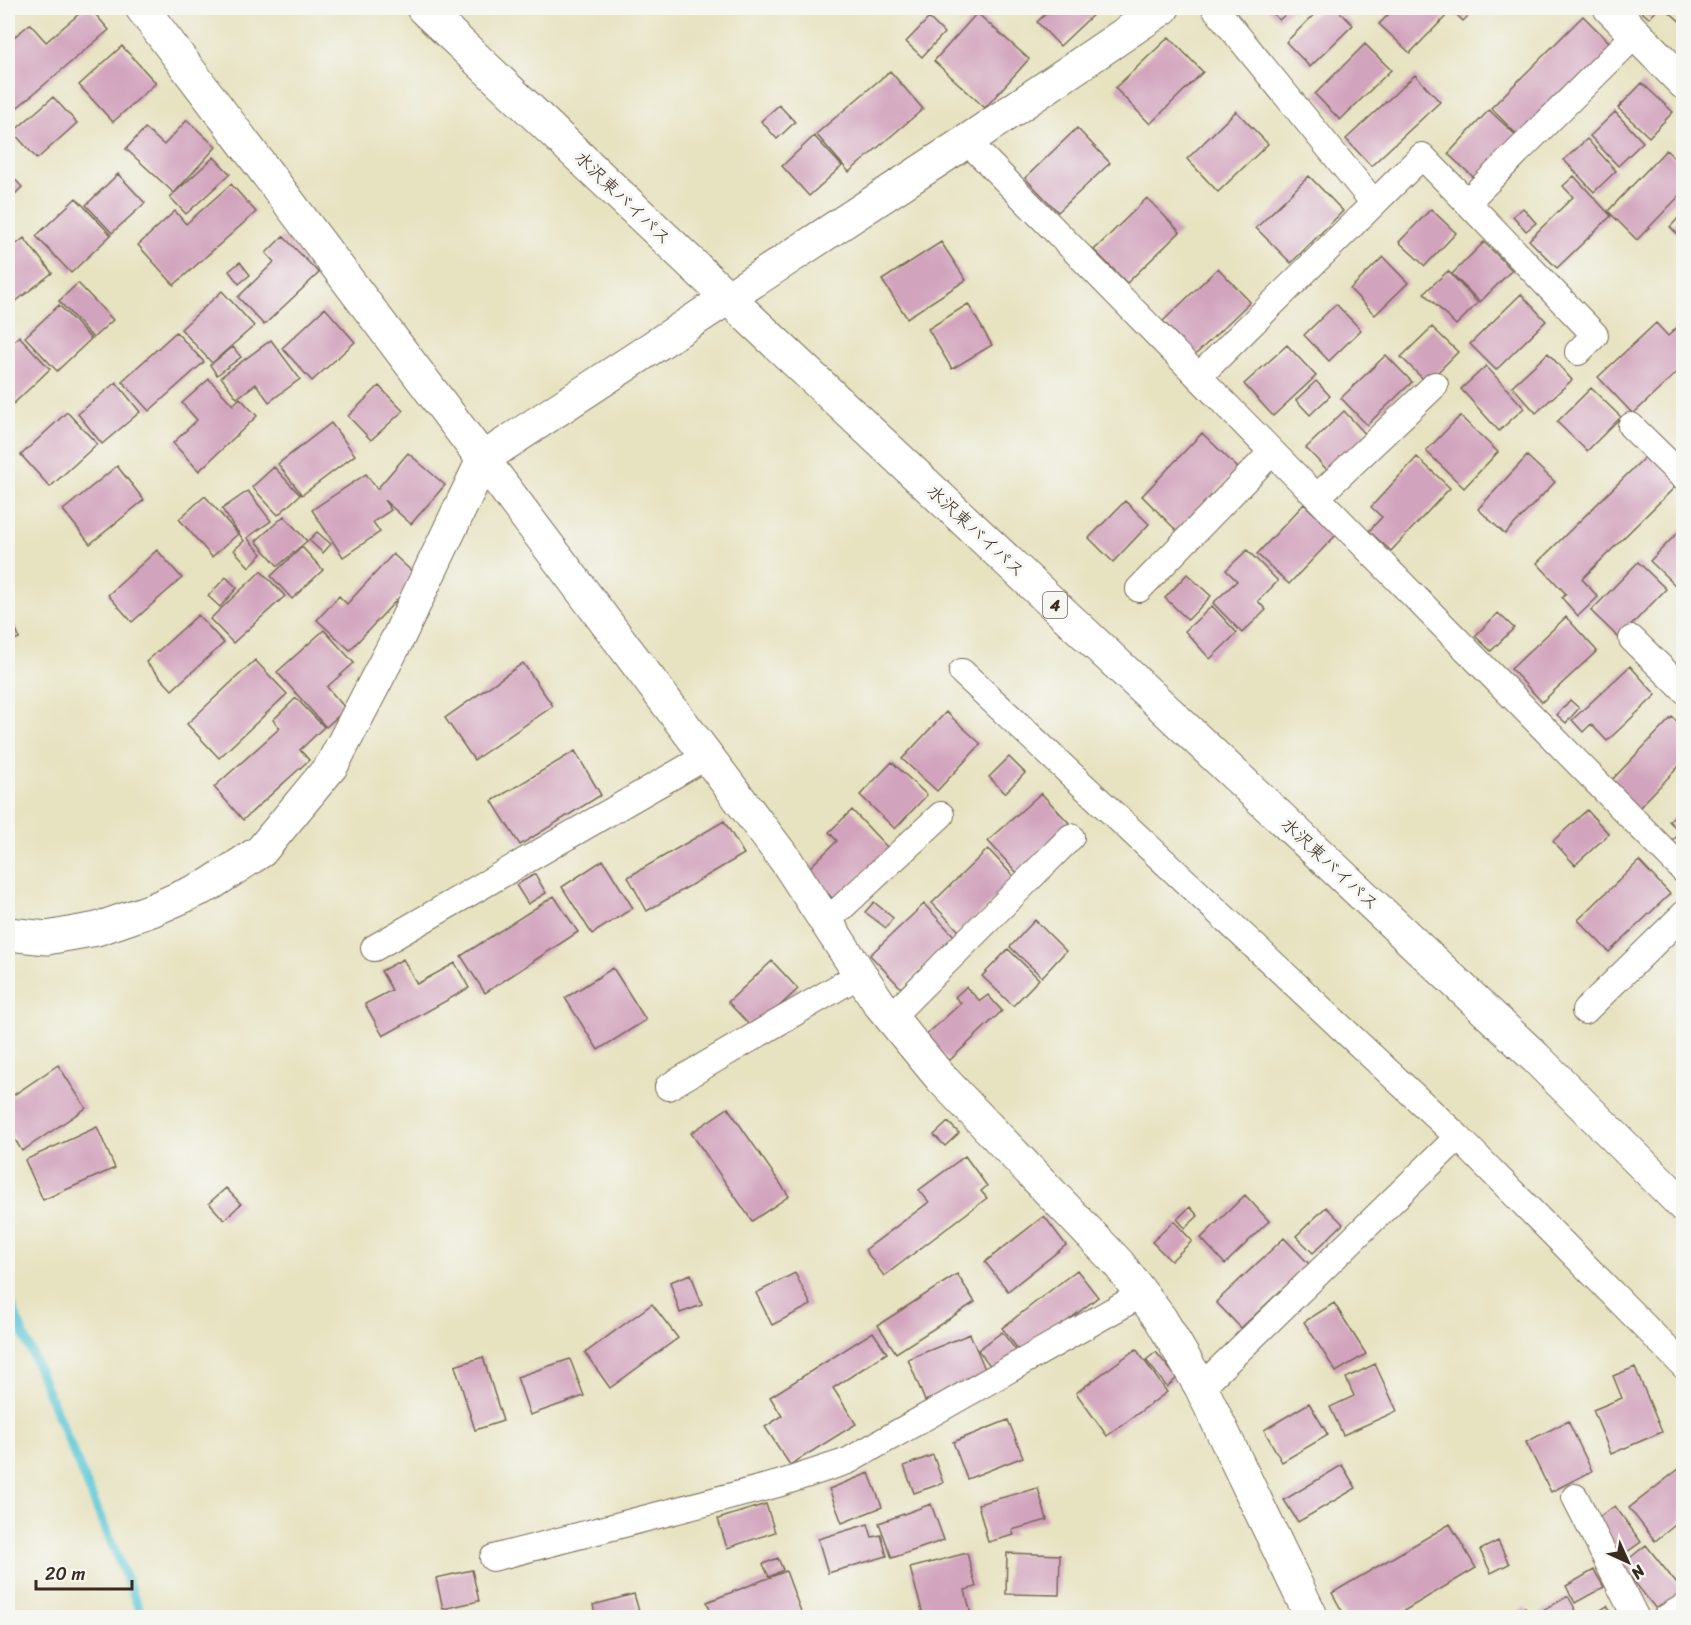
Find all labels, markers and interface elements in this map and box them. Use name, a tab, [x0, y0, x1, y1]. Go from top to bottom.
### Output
street label: 水沢東バイパス	[567, 143, 679, 253]
street label: 水沢東バイパス	[919, 476, 1033, 586]
road number: 4	[1043, 592, 1067, 618]
street label: 水沢東バイパス	[1273, 809, 1387, 919]
north arrow	[1598, 1532, 1658, 1592]
scale bar	[36, 1553, 132, 1591]
text: N	[1623, 1557, 1653, 1587]
text: 20 m	[45, 1558, 85, 1590]

